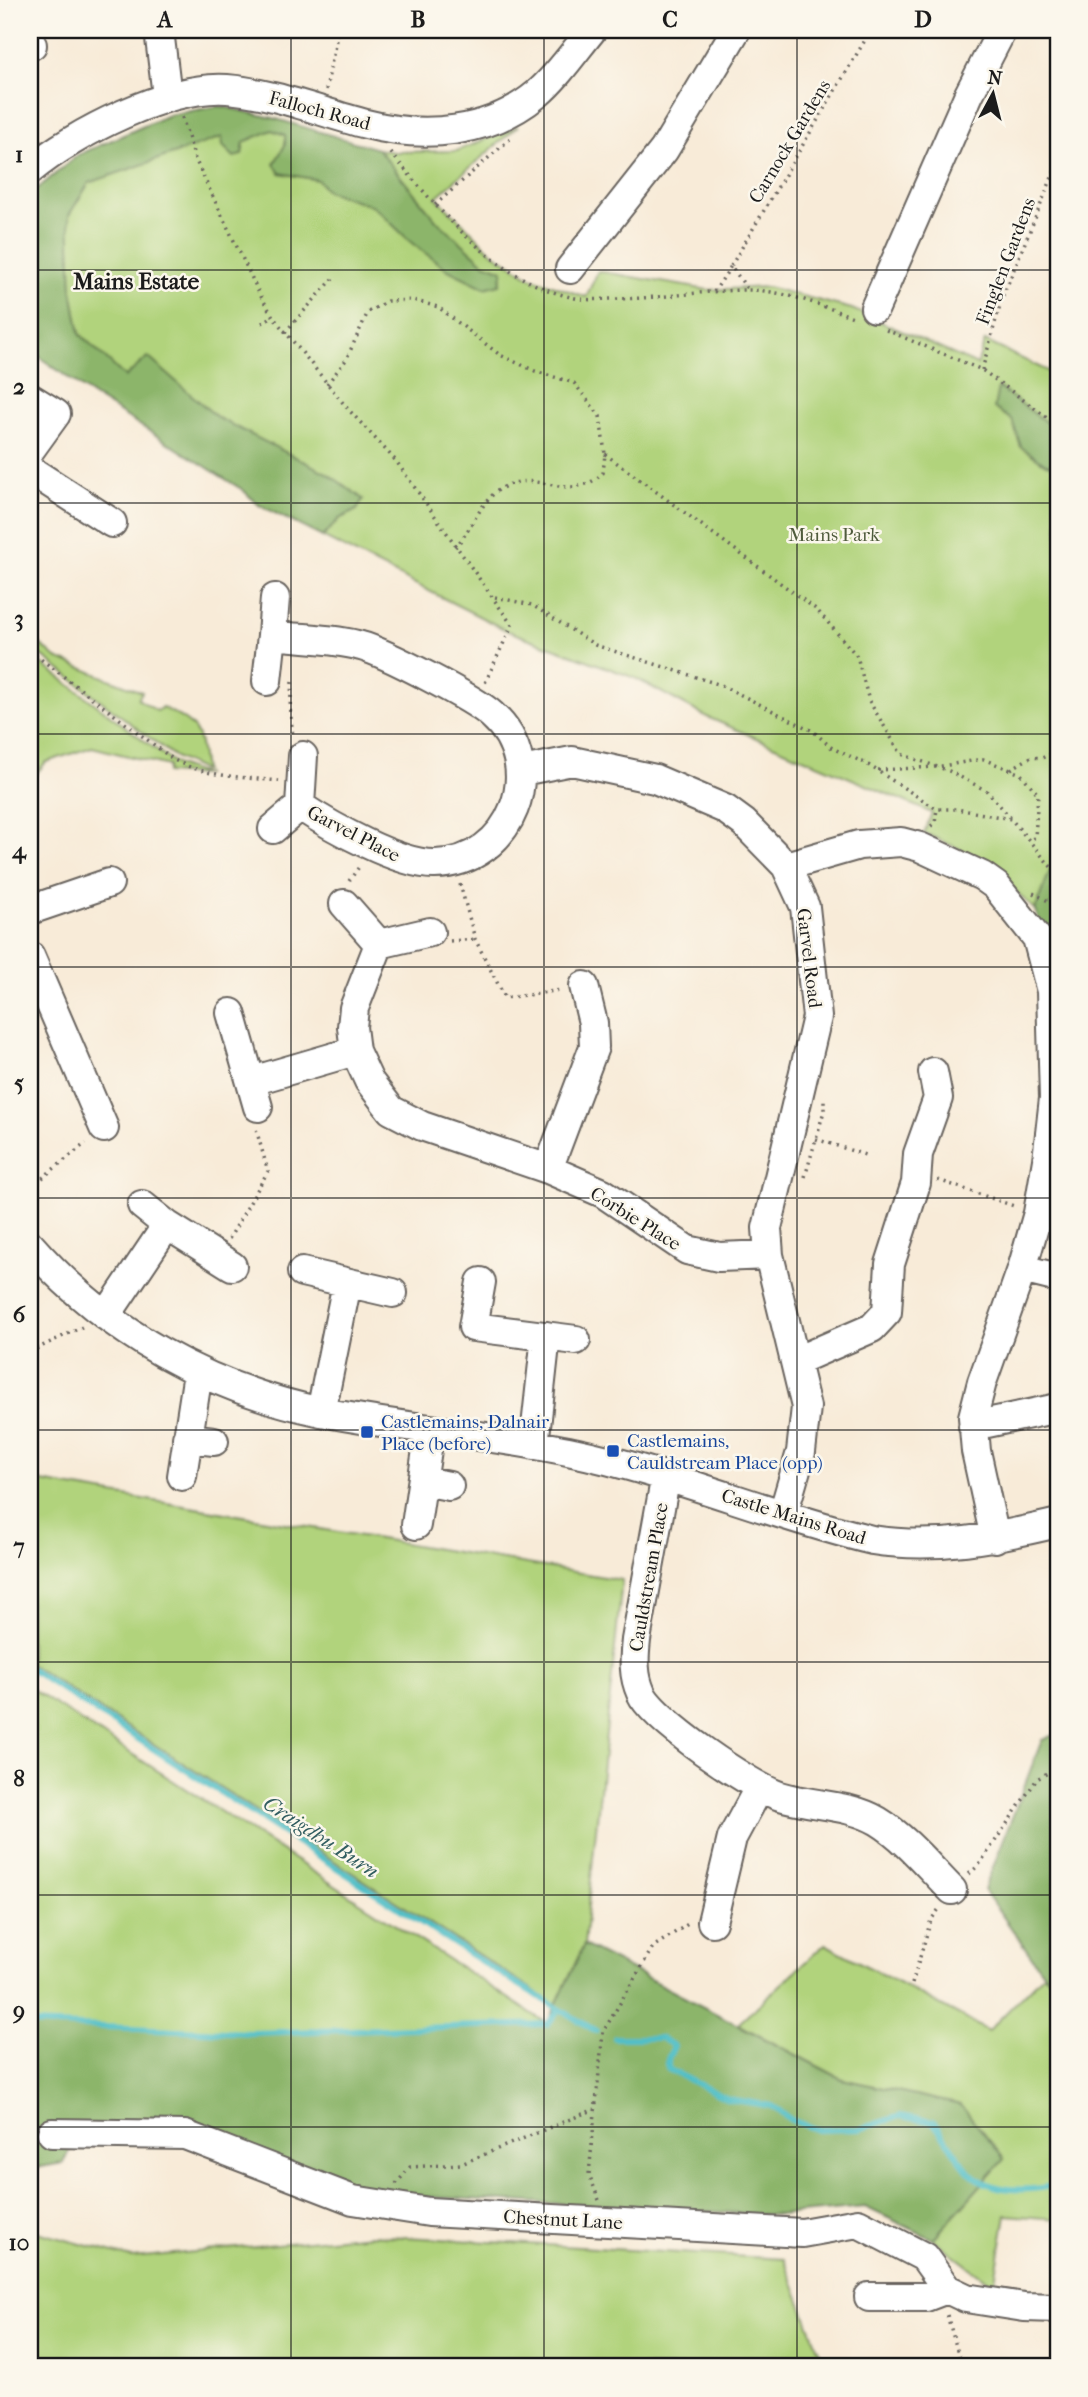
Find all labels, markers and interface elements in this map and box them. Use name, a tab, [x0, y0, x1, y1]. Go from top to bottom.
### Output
text: A	[156, 6, 174, 33]
text: B	[411, 6, 426, 33]
text: C	[662, 6, 678, 33]
text: D	[914, 6, 932, 33]
north arrow	[958, 60, 1028, 130]
text: N	[986, 66, 1004, 90]
street label: Carnock Gardens	[744, 76, 835, 207]
street label: Falloch Road	[267, 87, 374, 135]
text: 1	[15, 141, 23, 168]
street label: Finglen Gardens	[972, 195, 1040, 328]
district label: Mains Estate	[73, 268, 200, 295]
text: 2	[13, 373, 25, 400]
park label: Mains Park	[788, 524, 880, 546]
text: 3	[14, 605, 24, 632]
street label: Garvel Place	[303, 801, 404, 867]
text: 4	[11, 837, 27, 864]
street label: Garvel Road	[792, 907, 826, 1010]
text: 5	[14, 1069, 24, 1096]
street label: Corbie Place	[586, 1182, 685, 1255]
text: 6	[13, 1301, 26, 1328]
place label: Castlemains, Dalnair Place (before)	[381, 1411, 550, 1455]
marker: Castlemains, Dalnair Place (before)	[359, 1424, 375, 1440]
place label: Castlemains, Cauldstream Place (opp)	[627, 1430, 823, 1474]
marker: Castlemains, Cauldstream Place (opp)	[605, 1443, 621, 1459]
street label: Castle Mains Road	[719, 1484, 869, 1550]
street label: Cauldstream Place	[625, 1501, 673, 1653]
text: 7	[12, 1533, 25, 1560]
text: 8	[13, 1765, 25, 1792]
water label: Craigdhu Burn	[259, 1791, 383, 1883]
text: 9	[12, 1997, 25, 2024]
street label: Chestnut Lane	[503, 2206, 623, 2234]
text: 10	[9, 2229, 29, 2256]

